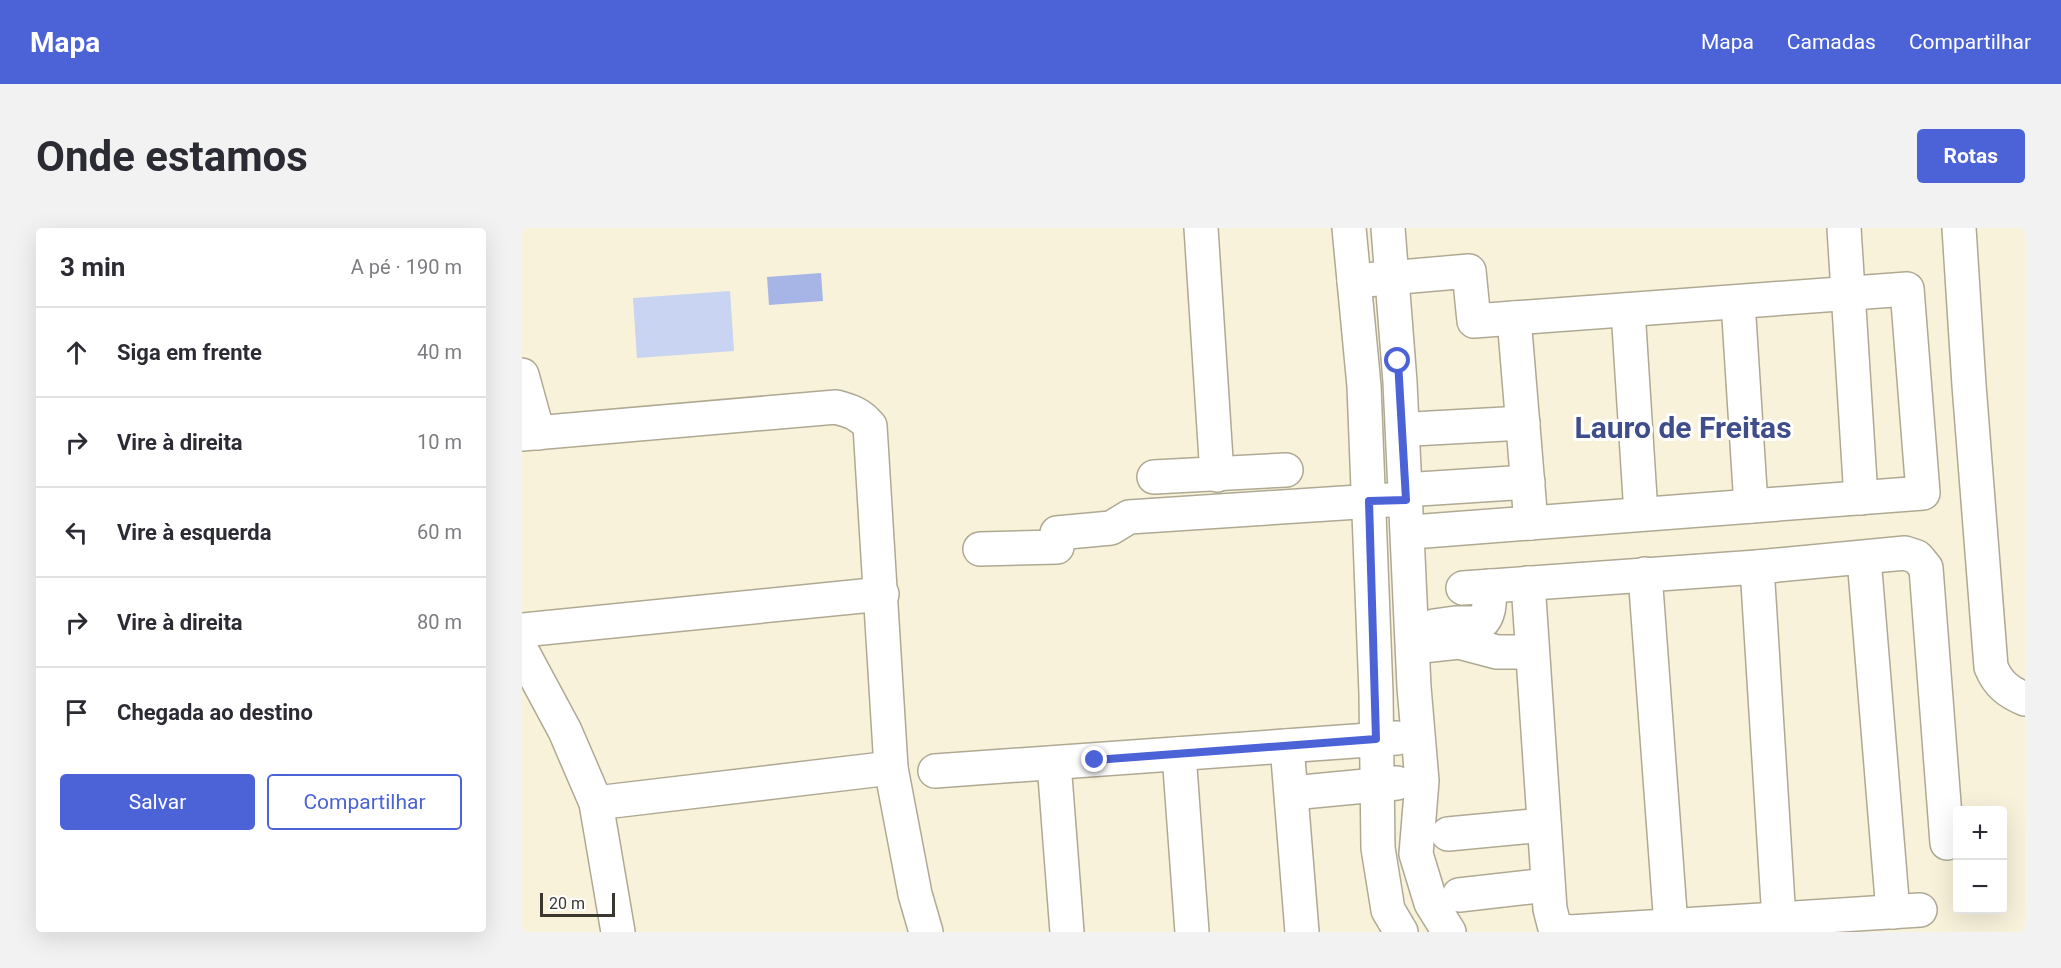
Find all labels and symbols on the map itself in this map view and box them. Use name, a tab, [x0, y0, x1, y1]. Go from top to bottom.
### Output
route start	[1384, 347, 1410, 373]
district label: Lauro de Freitas	[1574, 410, 1792, 445]
route end	[1081, 746, 1107, 772]
scale bar	[540, 890, 615, 918]

